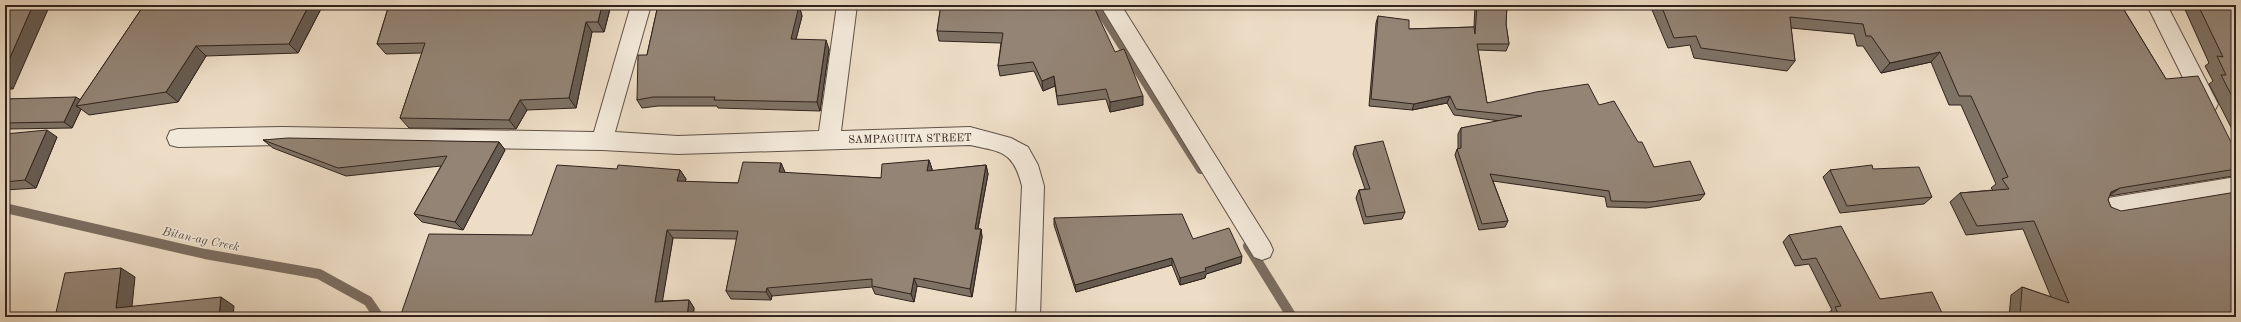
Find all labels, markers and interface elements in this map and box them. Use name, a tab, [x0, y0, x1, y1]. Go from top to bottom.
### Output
street label: SAMPAGUITA STREET	[848, 133, 972, 146]
water label: Bitan-ag Creek	[160, 226, 240, 254]

